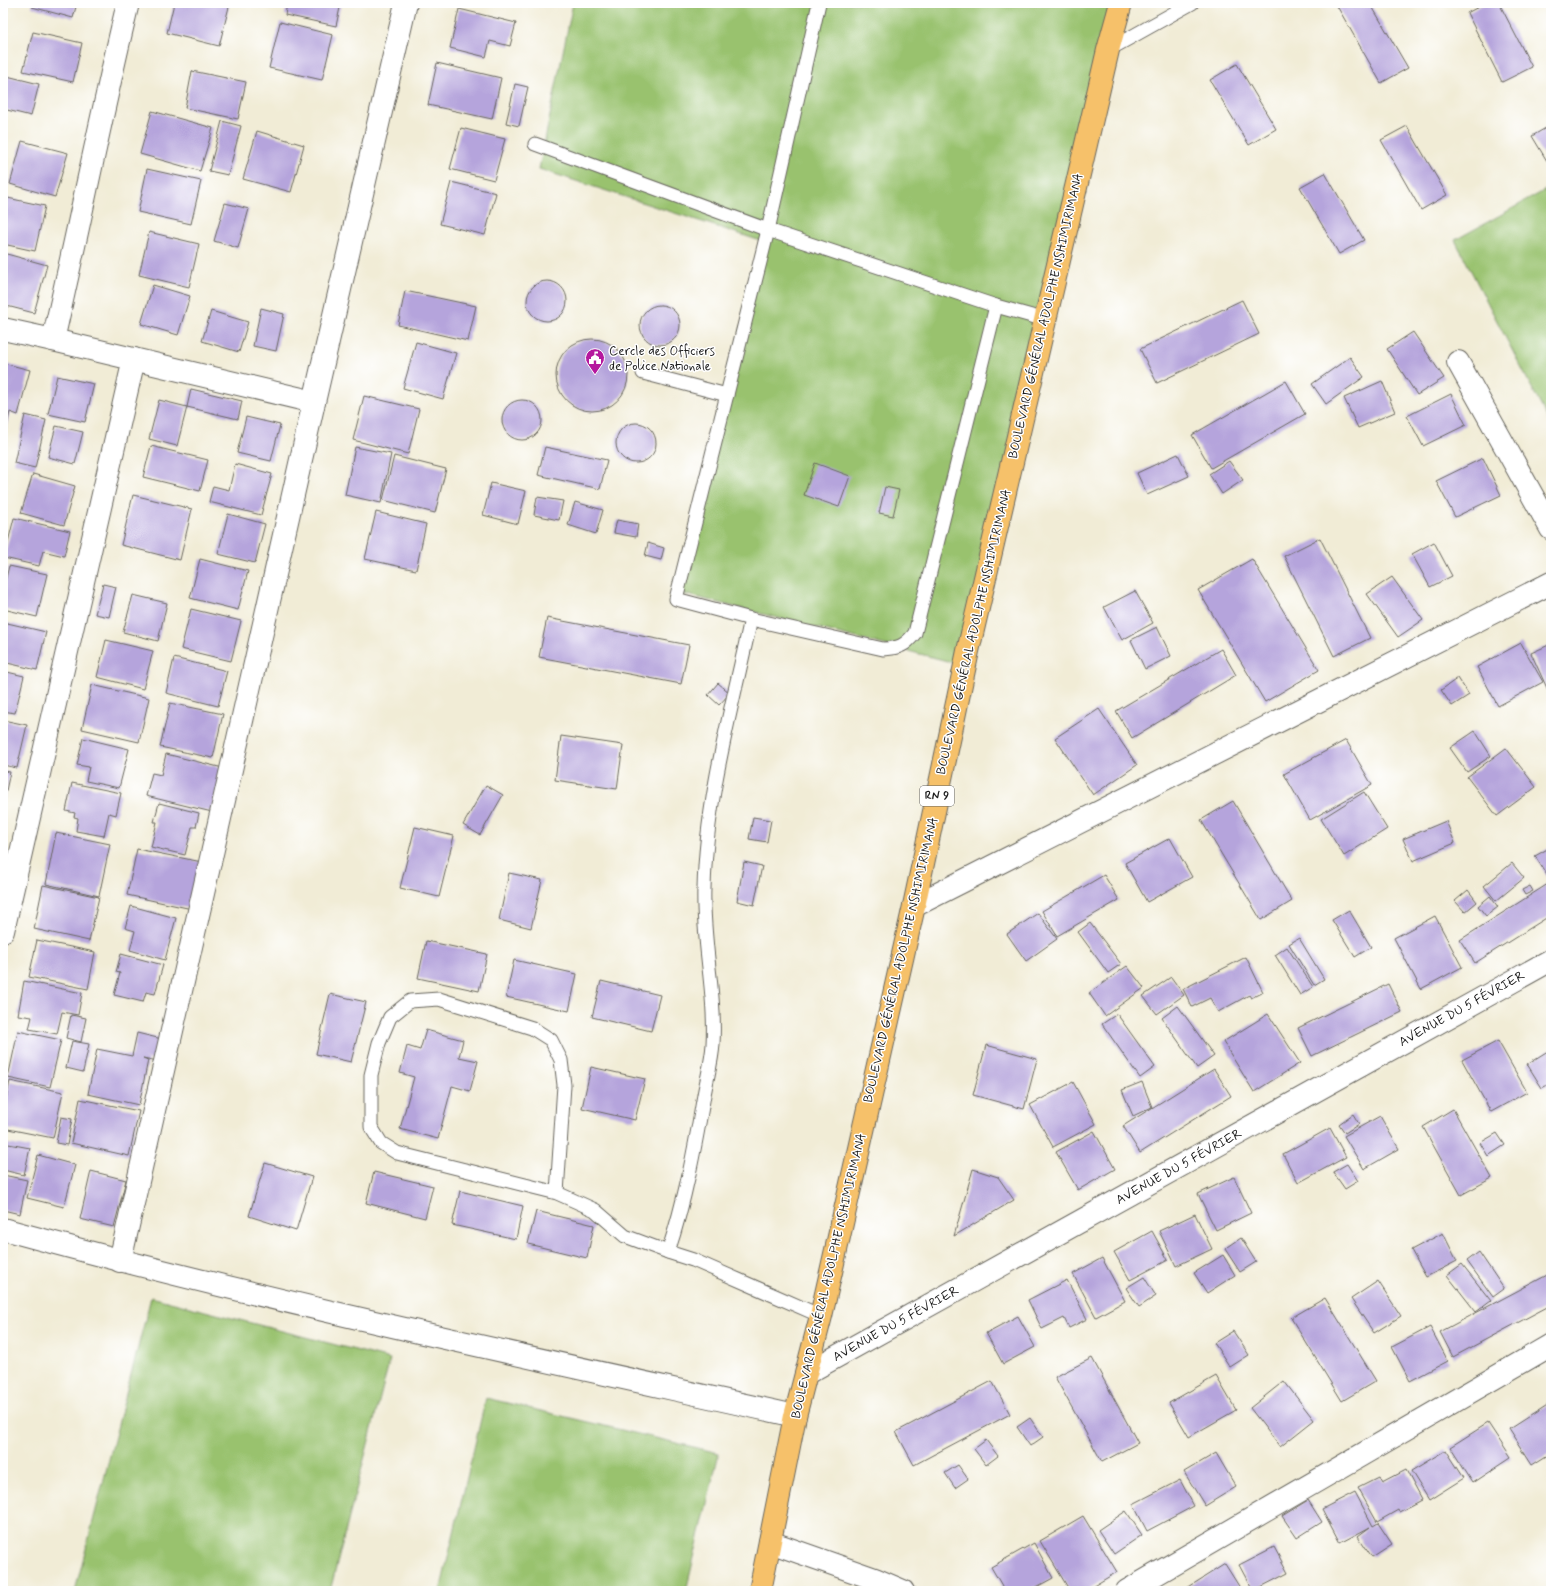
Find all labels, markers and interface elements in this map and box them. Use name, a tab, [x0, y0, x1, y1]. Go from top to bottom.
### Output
street label: BOULEVARD GÉNÉRAL ADOLPHE NSHIMIRIMANA	[1004, 171, 1087, 460]
place label: Cercle des Officiers de Police Nationale	[609, 343, 715, 375]
public building icon: Cercle des Officiers de Police Nationale	[584, 347, 606, 375]
street label: BOULEVARD GÉNÉRAL ADOLPHE NSHIMIRIMANA	[932, 487, 1015, 776]
road number: RN 9	[920, 786, 954, 806]
street label: BOULEVARD GÉNÉRAL ADOLPHE NSHIMIRIMANA	[859, 815, 942, 1104]
street label: AVENUE DU 5 FÉVRIER	[1395, 966, 1528, 1051]
street label: AVENUE DU 5 FÉVRIER	[1112, 1124, 1245, 1209]
street label: BOULEVARD GÉNÉRAL ADOLPHE NSHIMIRIMANA	[787, 1131, 870, 1420]
street label: AVENUE DU 5 FÉVRIER	[829, 1281, 962, 1366]

